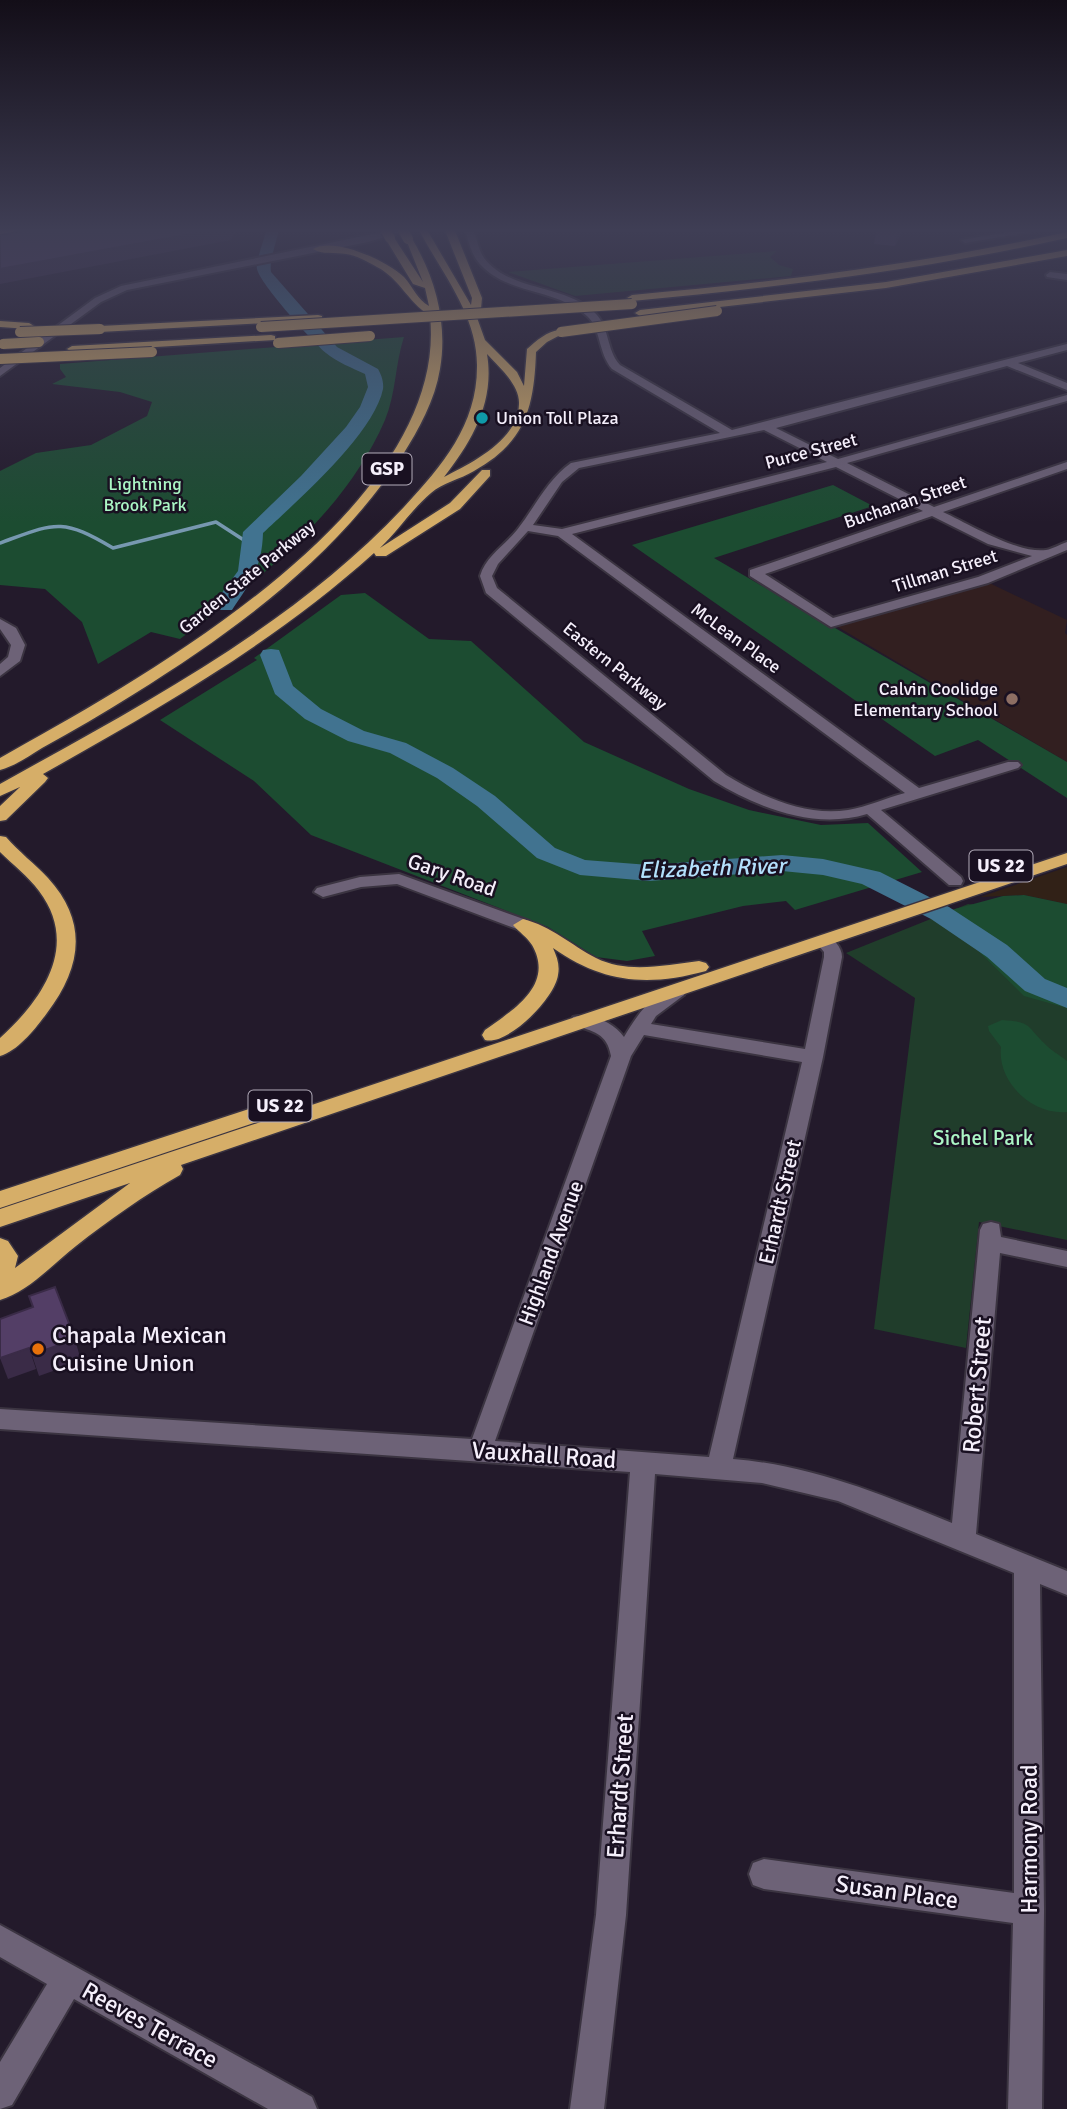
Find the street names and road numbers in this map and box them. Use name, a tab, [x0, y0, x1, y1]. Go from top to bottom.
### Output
street label: Purce Street	[763, 428, 859, 474]
road number: GSP	[362, 454, 412, 484]
street label: Buchanan Street	[841, 471, 969, 533]
street label: Garden State Parkway	[175, 515, 320, 639]
street label: Tillman Street	[890, 545, 1000, 597]
street label: McLean Place	[687, 598, 785, 678]
street label: Eastern Parkway	[559, 617, 672, 715]
street label: Gary Road	[404, 848, 500, 902]
road number: US 22	[970, 850, 1032, 881]
road number: US 22	[248, 1090, 312, 1122]
street label: Erhardt Street	[753, 1137, 807, 1267]
street label: Highland Avenue	[513, 1177, 589, 1329]
street label: Robert Street	[956, 1316, 998, 1454]
street label: Vauxhall Road	[471, 1435, 617, 1475]
street label: Erhardt Street	[600, 1713, 640, 1859]
street label: Harmony Road	[1014, 1764, 1044, 1914]
street label: Susan Place	[834, 1869, 960, 1915]
street label: Reeves Terrace	[77, 1975, 223, 2075]

